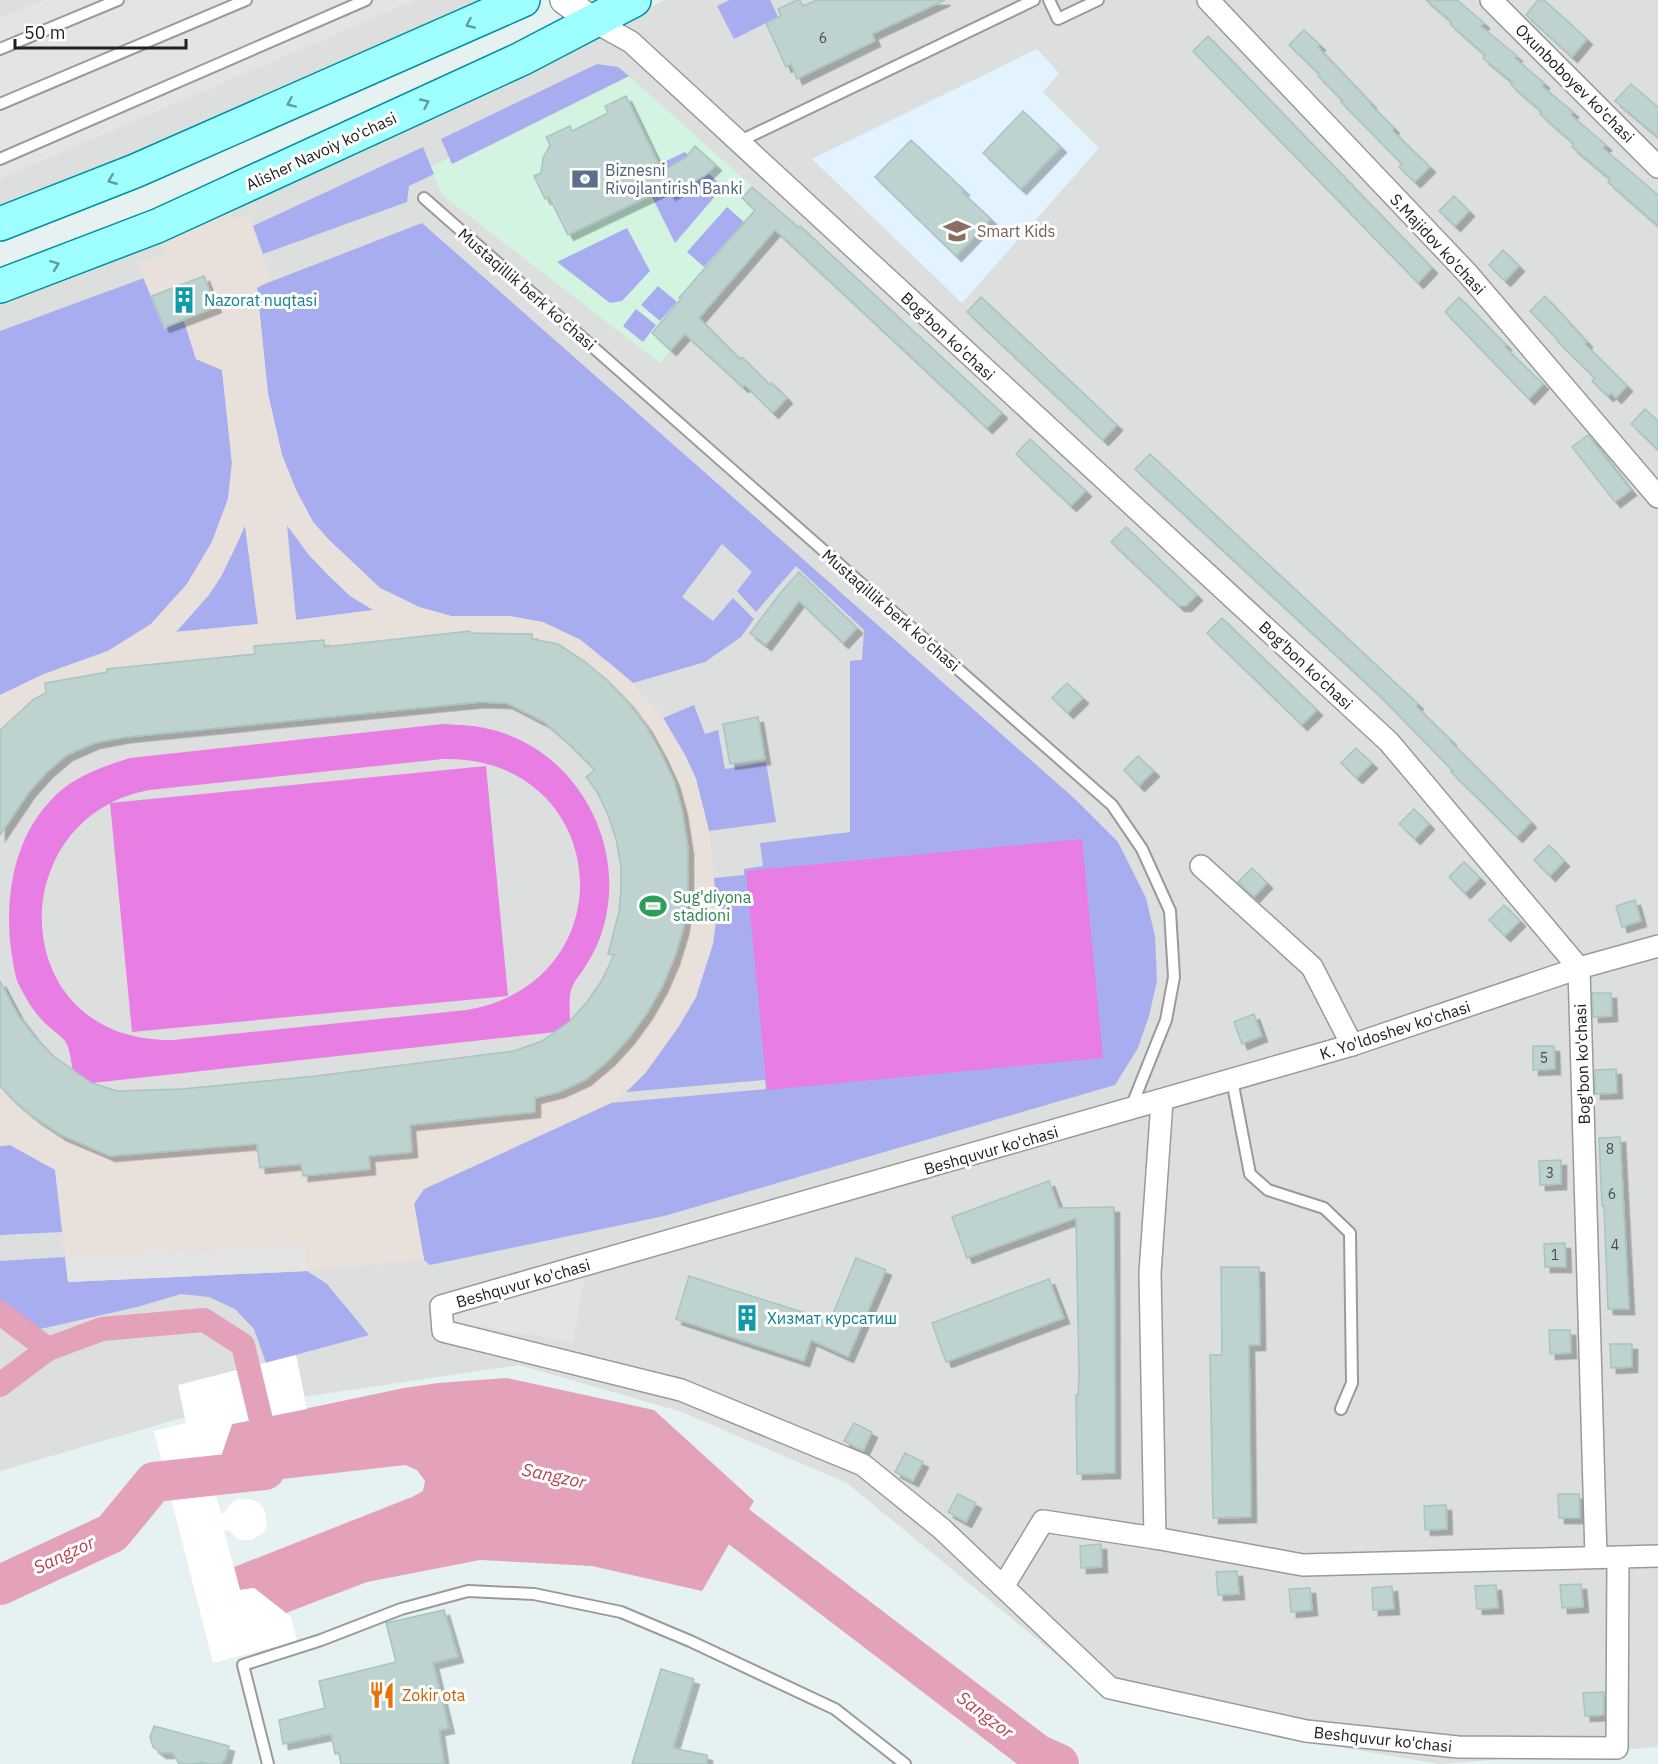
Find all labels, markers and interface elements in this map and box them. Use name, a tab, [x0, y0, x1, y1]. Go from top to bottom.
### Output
scale bar	[15, 12, 186, 50]
one-way arrow	[465, 17, 476, 29]
street label: Oxunboboyev ko'chasi	[1511, 19, 1639, 147]
text: 50 m	[24, 21, 66, 44]
house number: 6	[819, 29, 827, 47]
one-way arrow	[287, 95, 298, 107]
one-way arrow	[419, 98, 430, 110]
street label: Alisher Navoiy ko'chasi	[242, 107, 400, 195]
place label: Biznesni Rivojlantirish Banki	[605, 160, 743, 198]
bank icon: Biznesni Rivojlantirish Banki	[570, 164, 600, 194]
one-way arrow	[107, 173, 118, 185]
street label: S.Majidov ko'chasi	[1386, 189, 1490, 299]
school or university icon: Smart Kids	[942, 216, 972, 246]
place label: Smart Kids	[977, 221, 1055, 241]
street label: Mustaqillik berk ko'chasi	[454, 224, 600, 354]
one-way arrow	[49, 260, 59, 273]
building icon: Nazorat nuqtasi	[169, 285, 199, 315]
street label: Bog'bon ko'chasi	[897, 288, 999, 384]
place label: Nazorat nuqtasi	[204, 290, 317, 310]
street label: Mustaqillik berk ko'chasi	[818, 545, 964, 675]
street label: Bog'bon ko'chasi	[1255, 617, 1357, 713]
place label: Sug'diyona stadioni	[673, 887, 752, 925]
sports icon: Sug'diyona stadioni	[638, 891, 668, 921]
street label: K. Yo'ldoshev ko'chasi	[1317, 996, 1473, 1064]
street label: Bog'bon ko'chasi	[1570, 1003, 1594, 1125]
house number: 5	[1540, 1049, 1548, 1067]
street label: Beshquvur ko'chasi	[921, 1121, 1061, 1179]
house number: 8	[1606, 1140, 1614, 1158]
house number: 3	[1546, 1164, 1554, 1182]
house number: 6	[1608, 1185, 1616, 1203]
house number: 4	[1611, 1236, 1619, 1254]
house number: 1	[1551, 1246, 1559, 1264]
street label: Beshquvur ko'chasi	[453, 1254, 593, 1312]
building icon: Хизмат курсатиш	[732, 1303, 762, 1333]
place label: Хизмат курсатиш	[767, 1308, 897, 1328]
water label: Sangzor	[520, 1458, 589, 1494]
water label: Sangzor	[30, 1530, 98, 1579]
restaurant icon: Zokir ota	[367, 1680, 397, 1710]
place label: Zokir ota	[402, 1685, 466, 1705]
water label: Sangzor	[952, 1686, 1018, 1744]
street label: Beshquvur ko'chasi	[1313, 1722, 1453, 1756]

